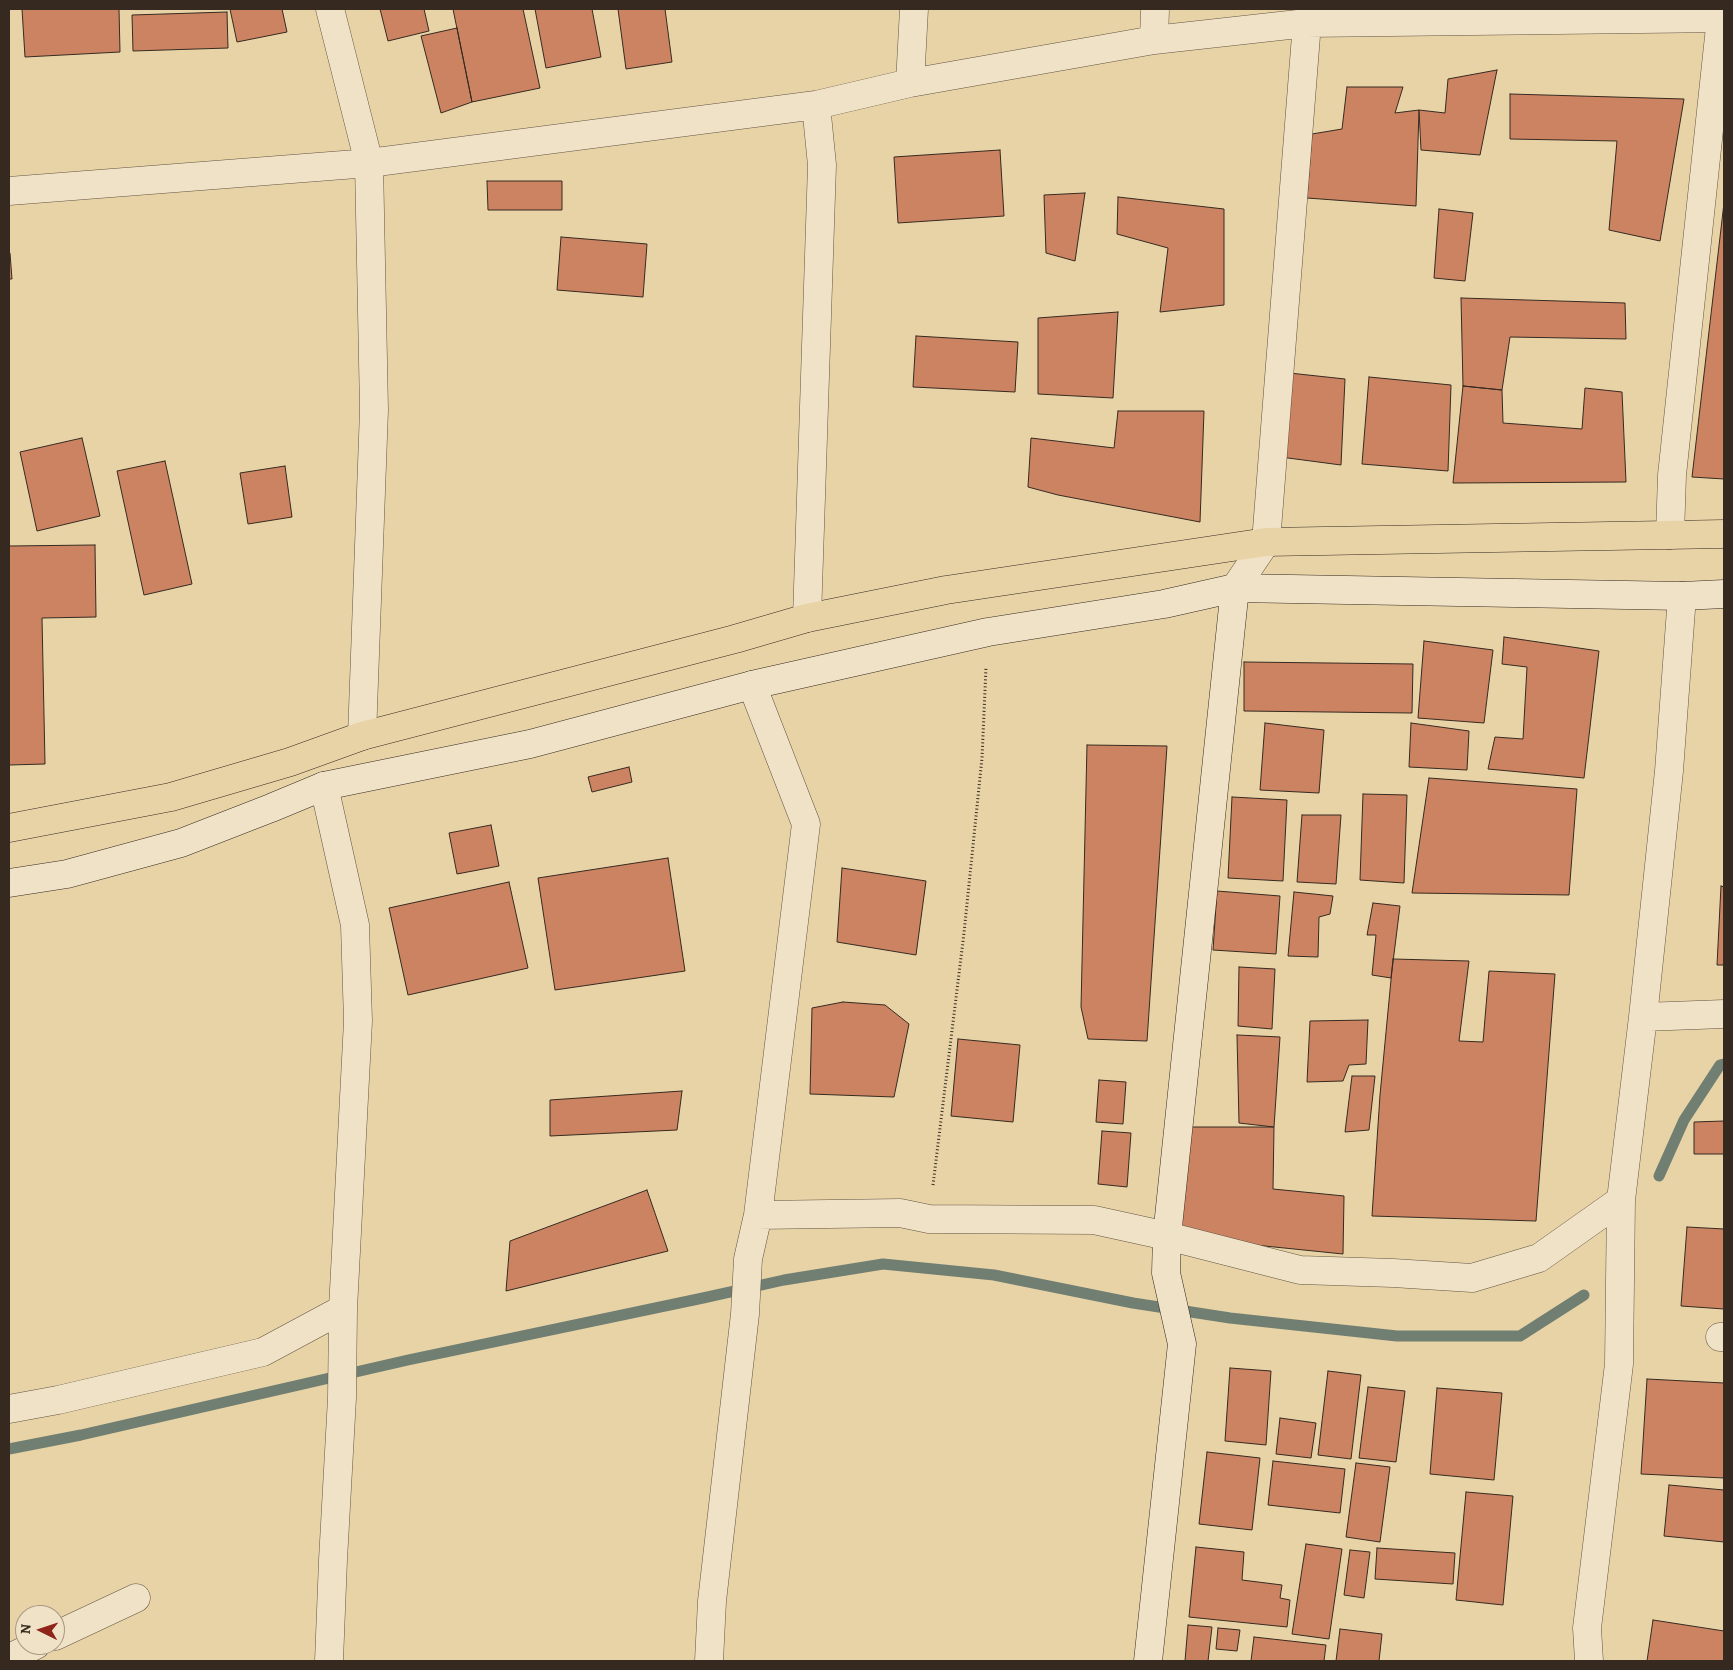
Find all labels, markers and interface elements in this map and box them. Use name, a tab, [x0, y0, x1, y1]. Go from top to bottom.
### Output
north arrow	[15, 1605, 65, 1655]
text: N	[16, 1623, 35, 1635]

